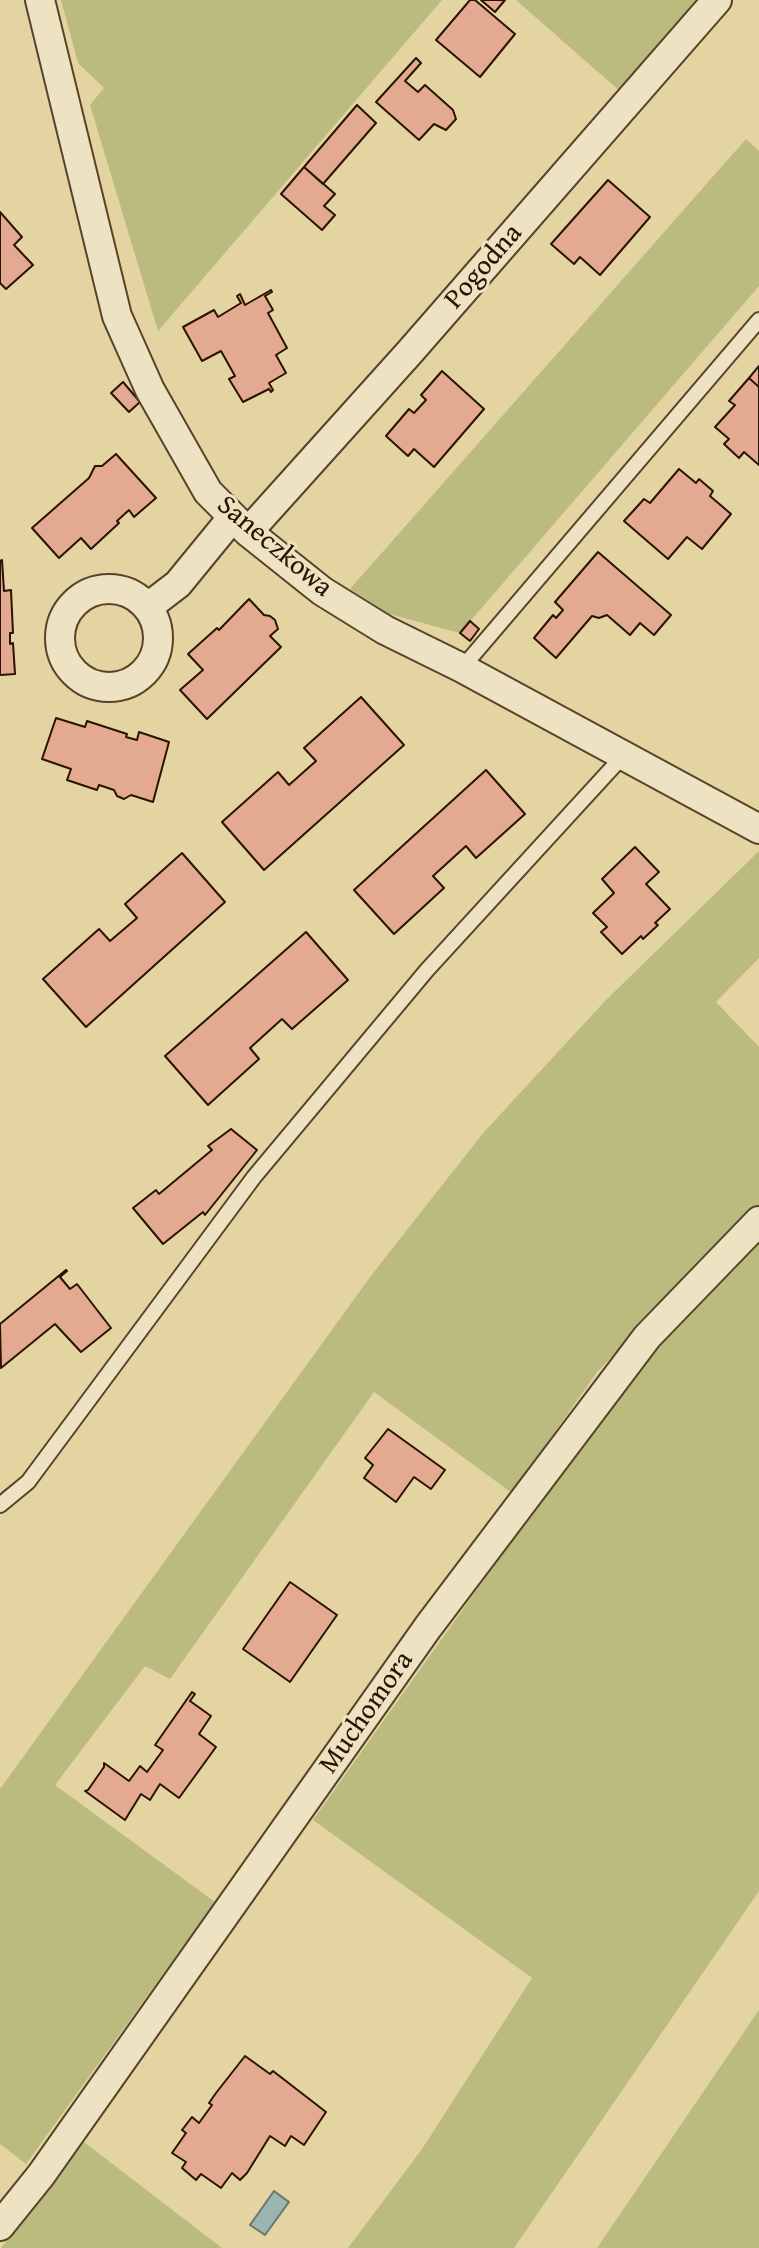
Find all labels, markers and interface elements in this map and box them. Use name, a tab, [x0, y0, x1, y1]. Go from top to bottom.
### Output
street label: Pogodna	[438, 218, 530, 316]
street label: Saneczkowa	[209, 489, 339, 605]
street label: Muchomora	[313, 1645, 421, 1781]

